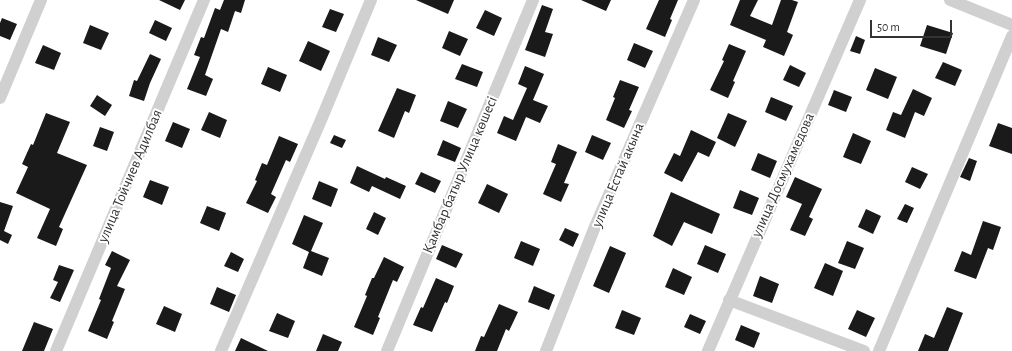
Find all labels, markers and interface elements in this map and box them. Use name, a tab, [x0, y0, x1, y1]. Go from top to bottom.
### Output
scale bar	[872, 12, 954, 38]
text: 50 m	[877, 21, 900, 33]
street label: Қамбар батыр Улица көшесі	[419, 94, 501, 256]
street label: улица Тойчиев Адилбая	[94, 107, 166, 245]
street label: улица Досмухамедова	[747, 110, 819, 240]
street label: улица Естай акына	[588, 120, 648, 230]

